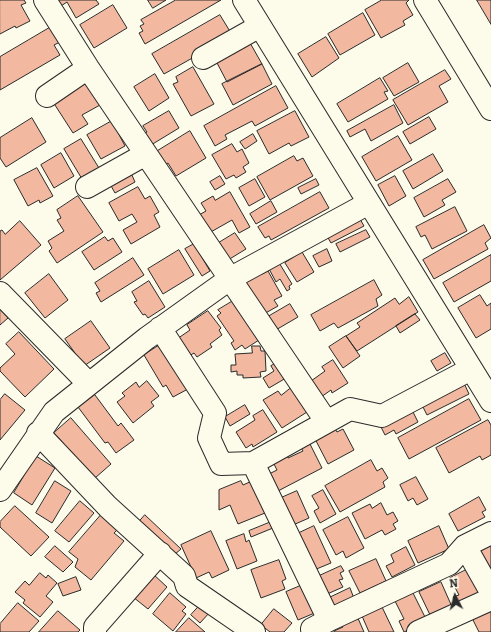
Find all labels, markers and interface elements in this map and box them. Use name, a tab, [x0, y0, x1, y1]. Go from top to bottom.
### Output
north arrow	[435, 576, 475, 616]
text: N	[449, 577, 459, 590]

